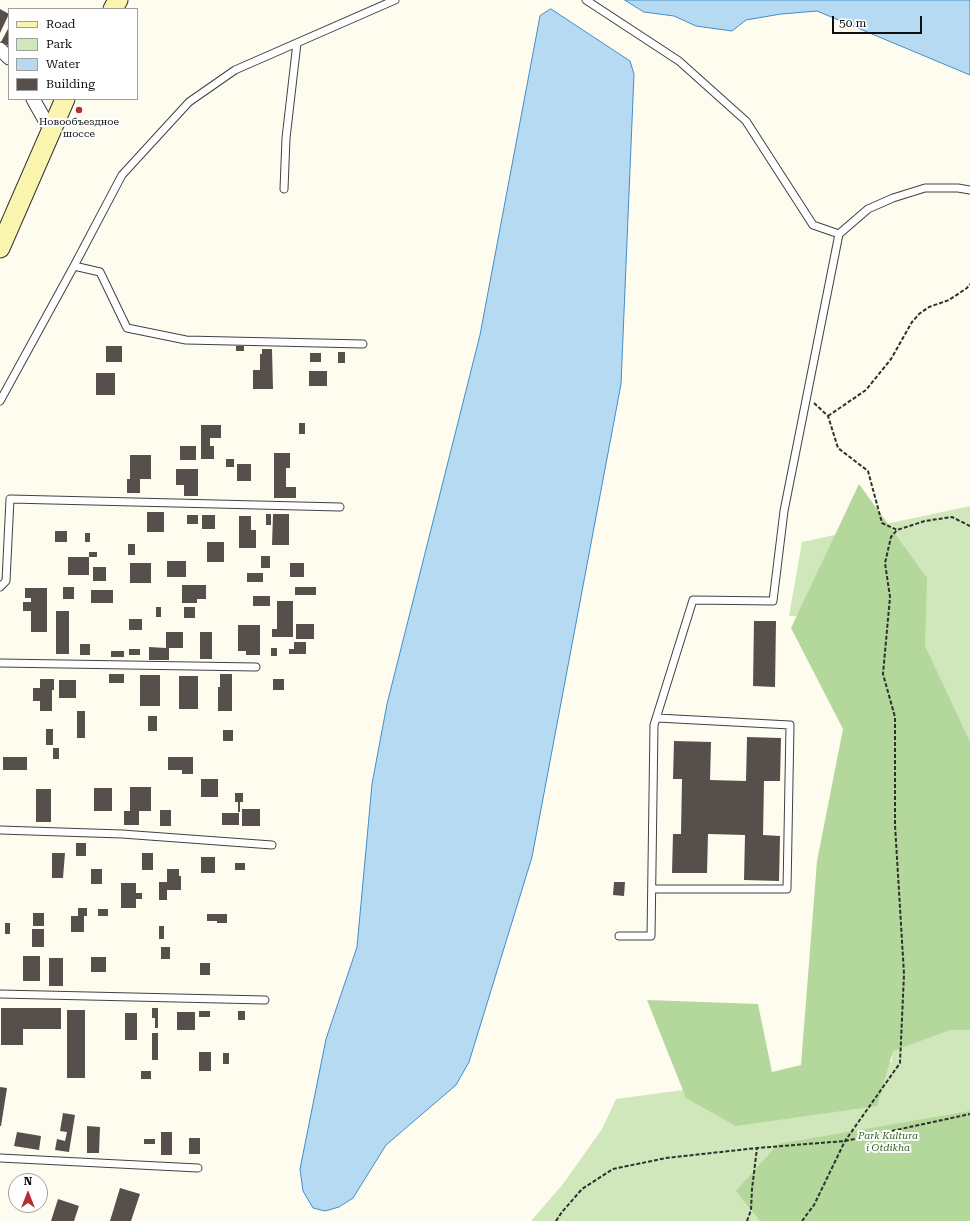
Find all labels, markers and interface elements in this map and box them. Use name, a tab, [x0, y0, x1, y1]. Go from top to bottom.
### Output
legend	[8, 8, 138, 100]
scale bar	[834, 8, 924, 34]
text: 50 m	[839, 16, 866, 30]
text: Road	[46, 17, 75, 31]
text: Park	[46, 37, 72, 51]
text: Water	[46, 57, 80, 71]
text: Building	[46, 77, 95, 91]
marker: Новообъездное шоссе	[74, 105, 84, 115]
place label: Новообъездное шоссе	[39, 116, 119, 140]
park label: Park Kultura i Otdikha	[858, 1130, 918, 1154]
north arrow	[8, 1173, 48, 1213]
text: N	[24, 1175, 32, 1188]

